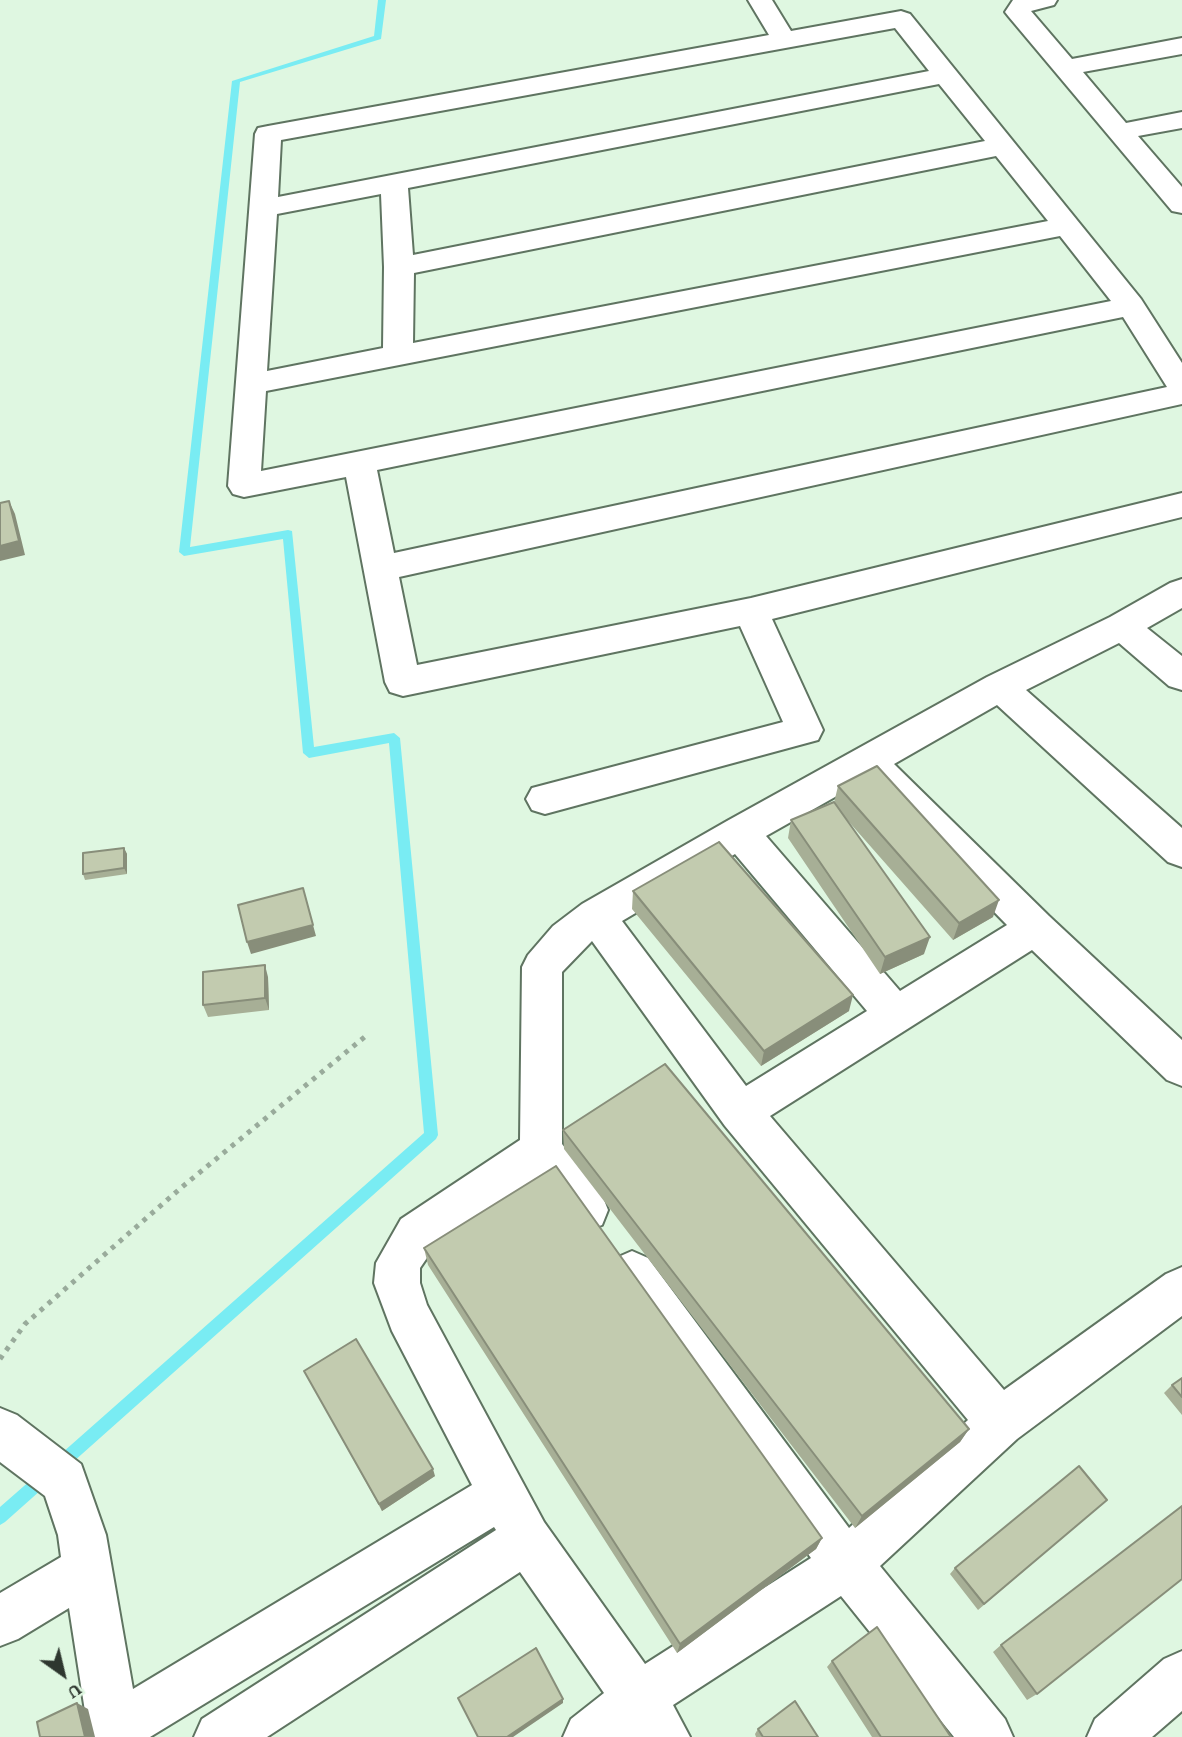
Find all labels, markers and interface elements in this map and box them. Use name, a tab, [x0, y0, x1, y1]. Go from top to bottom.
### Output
north arrow	[28, 1639, 98, 1709]
text: U	[64, 1679, 86, 1704]

